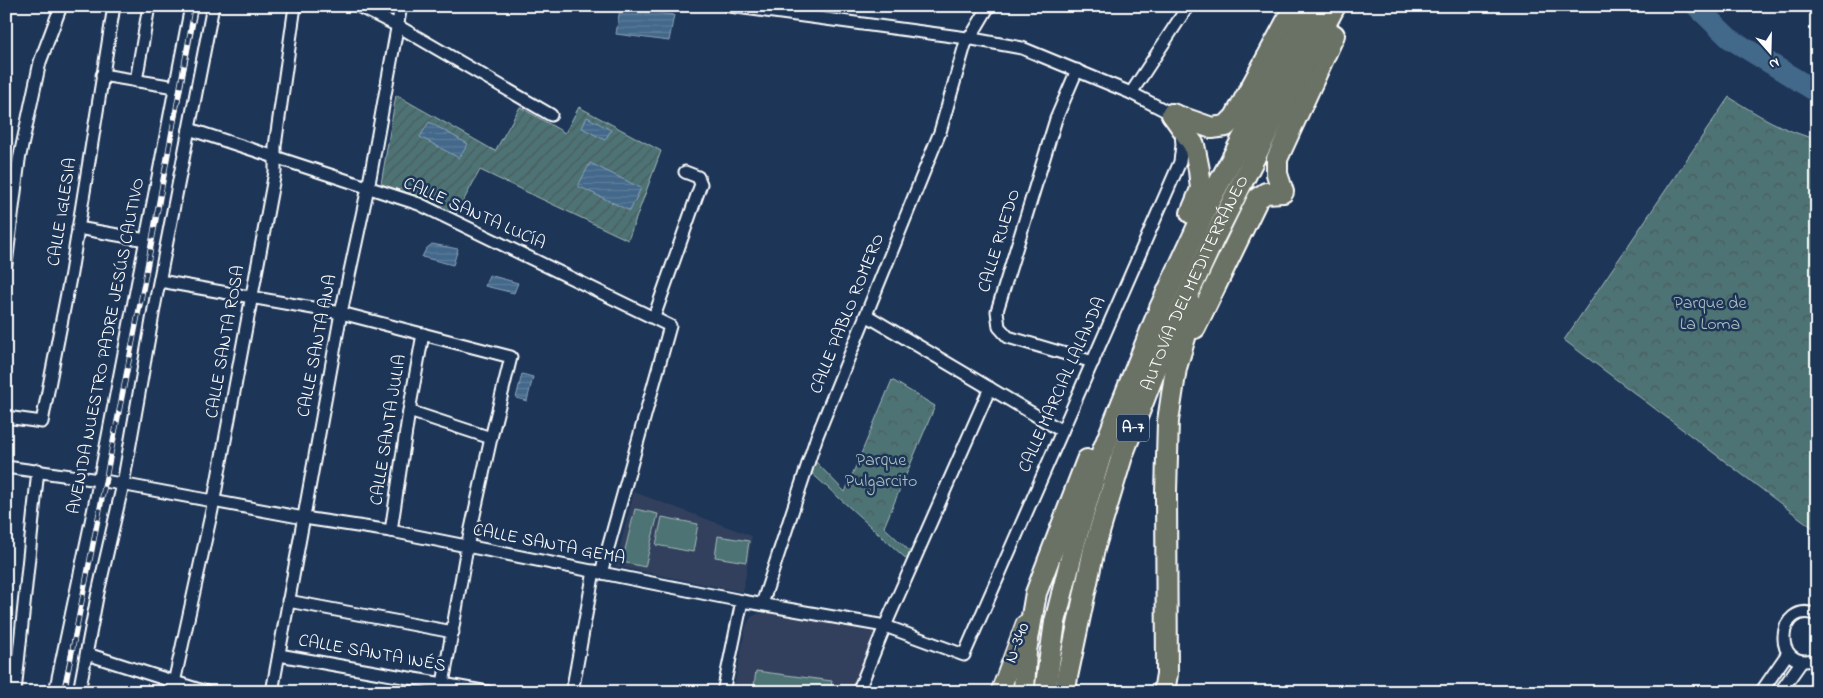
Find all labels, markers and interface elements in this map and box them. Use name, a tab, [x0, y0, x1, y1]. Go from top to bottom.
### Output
north arrow	[1746, 28, 1796, 78]
text: N	[1766, 51, 1782, 74]
street label: CALLE IGLESIA	[42, 156, 84, 268]
street label: CALLE SANTA LUCÍA	[399, 171, 549, 257]
street label: AUTOVÍA DEL MEDITERRÁNEO	[1135, 171, 1256, 395]
street label: AVENIDA NUESTRO PADRE JESÚS CAUTIVO	[62, 176, 152, 516]
street label: CALLE RUEDO	[972, 186, 1028, 296]
street label: CALLE PABLO ROMERO	[804, 230, 892, 398]
street label: CALLE SANTA ROSA	[200, 263, 252, 421]
street label: CALLE SANTA ANA	[291, 272, 345, 420]
park label: Parque de La Loma	[1673, 291, 1747, 338]
street label: CALLE MARCIAL LALANDA	[1012, 293, 1114, 477]
street label: CALLE SANTA JULIA	[364, 353, 414, 507]
road number: A-7	[1117, 414, 1149, 442]
park label: Parque Pulgarcito	[845, 448, 917, 496]
street label: CALLE SANTA GEMA	[471, 517, 627, 573]
street label: N-340	[999, 619, 1037, 667]
street label: CALLE SANTA INÉS	[296, 628, 448, 680]

